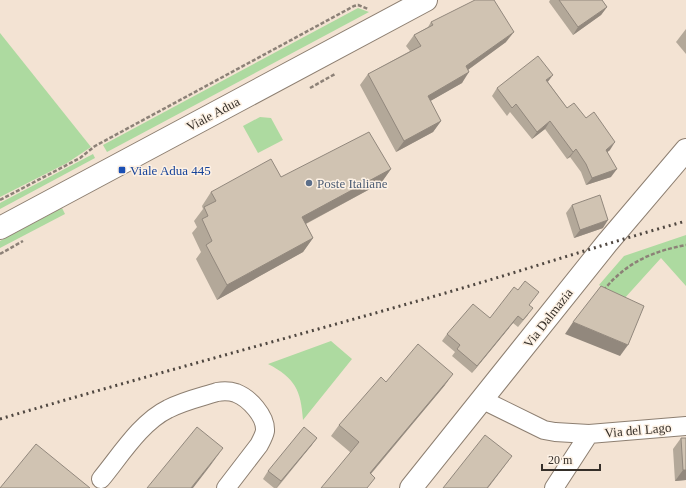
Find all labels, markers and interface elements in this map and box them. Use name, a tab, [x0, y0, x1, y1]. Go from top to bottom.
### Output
street label: Viale Adua	[184, 94, 242, 134]
place label: Viale Adua 445	[130, 163, 211, 178]
marker: Viale Adua 445	[117, 165, 127, 175]
place label: Poste Italiane	[317, 176, 388, 191]
marker: Poste Italiane	[304, 178, 314, 188]
street label: Via Dalmazia	[520, 285, 576, 351]
street label: Via del Lago	[604, 420, 672, 440]
scale bar	[542, 446, 600, 472]
text: 20 m	[548, 453, 573, 467]

